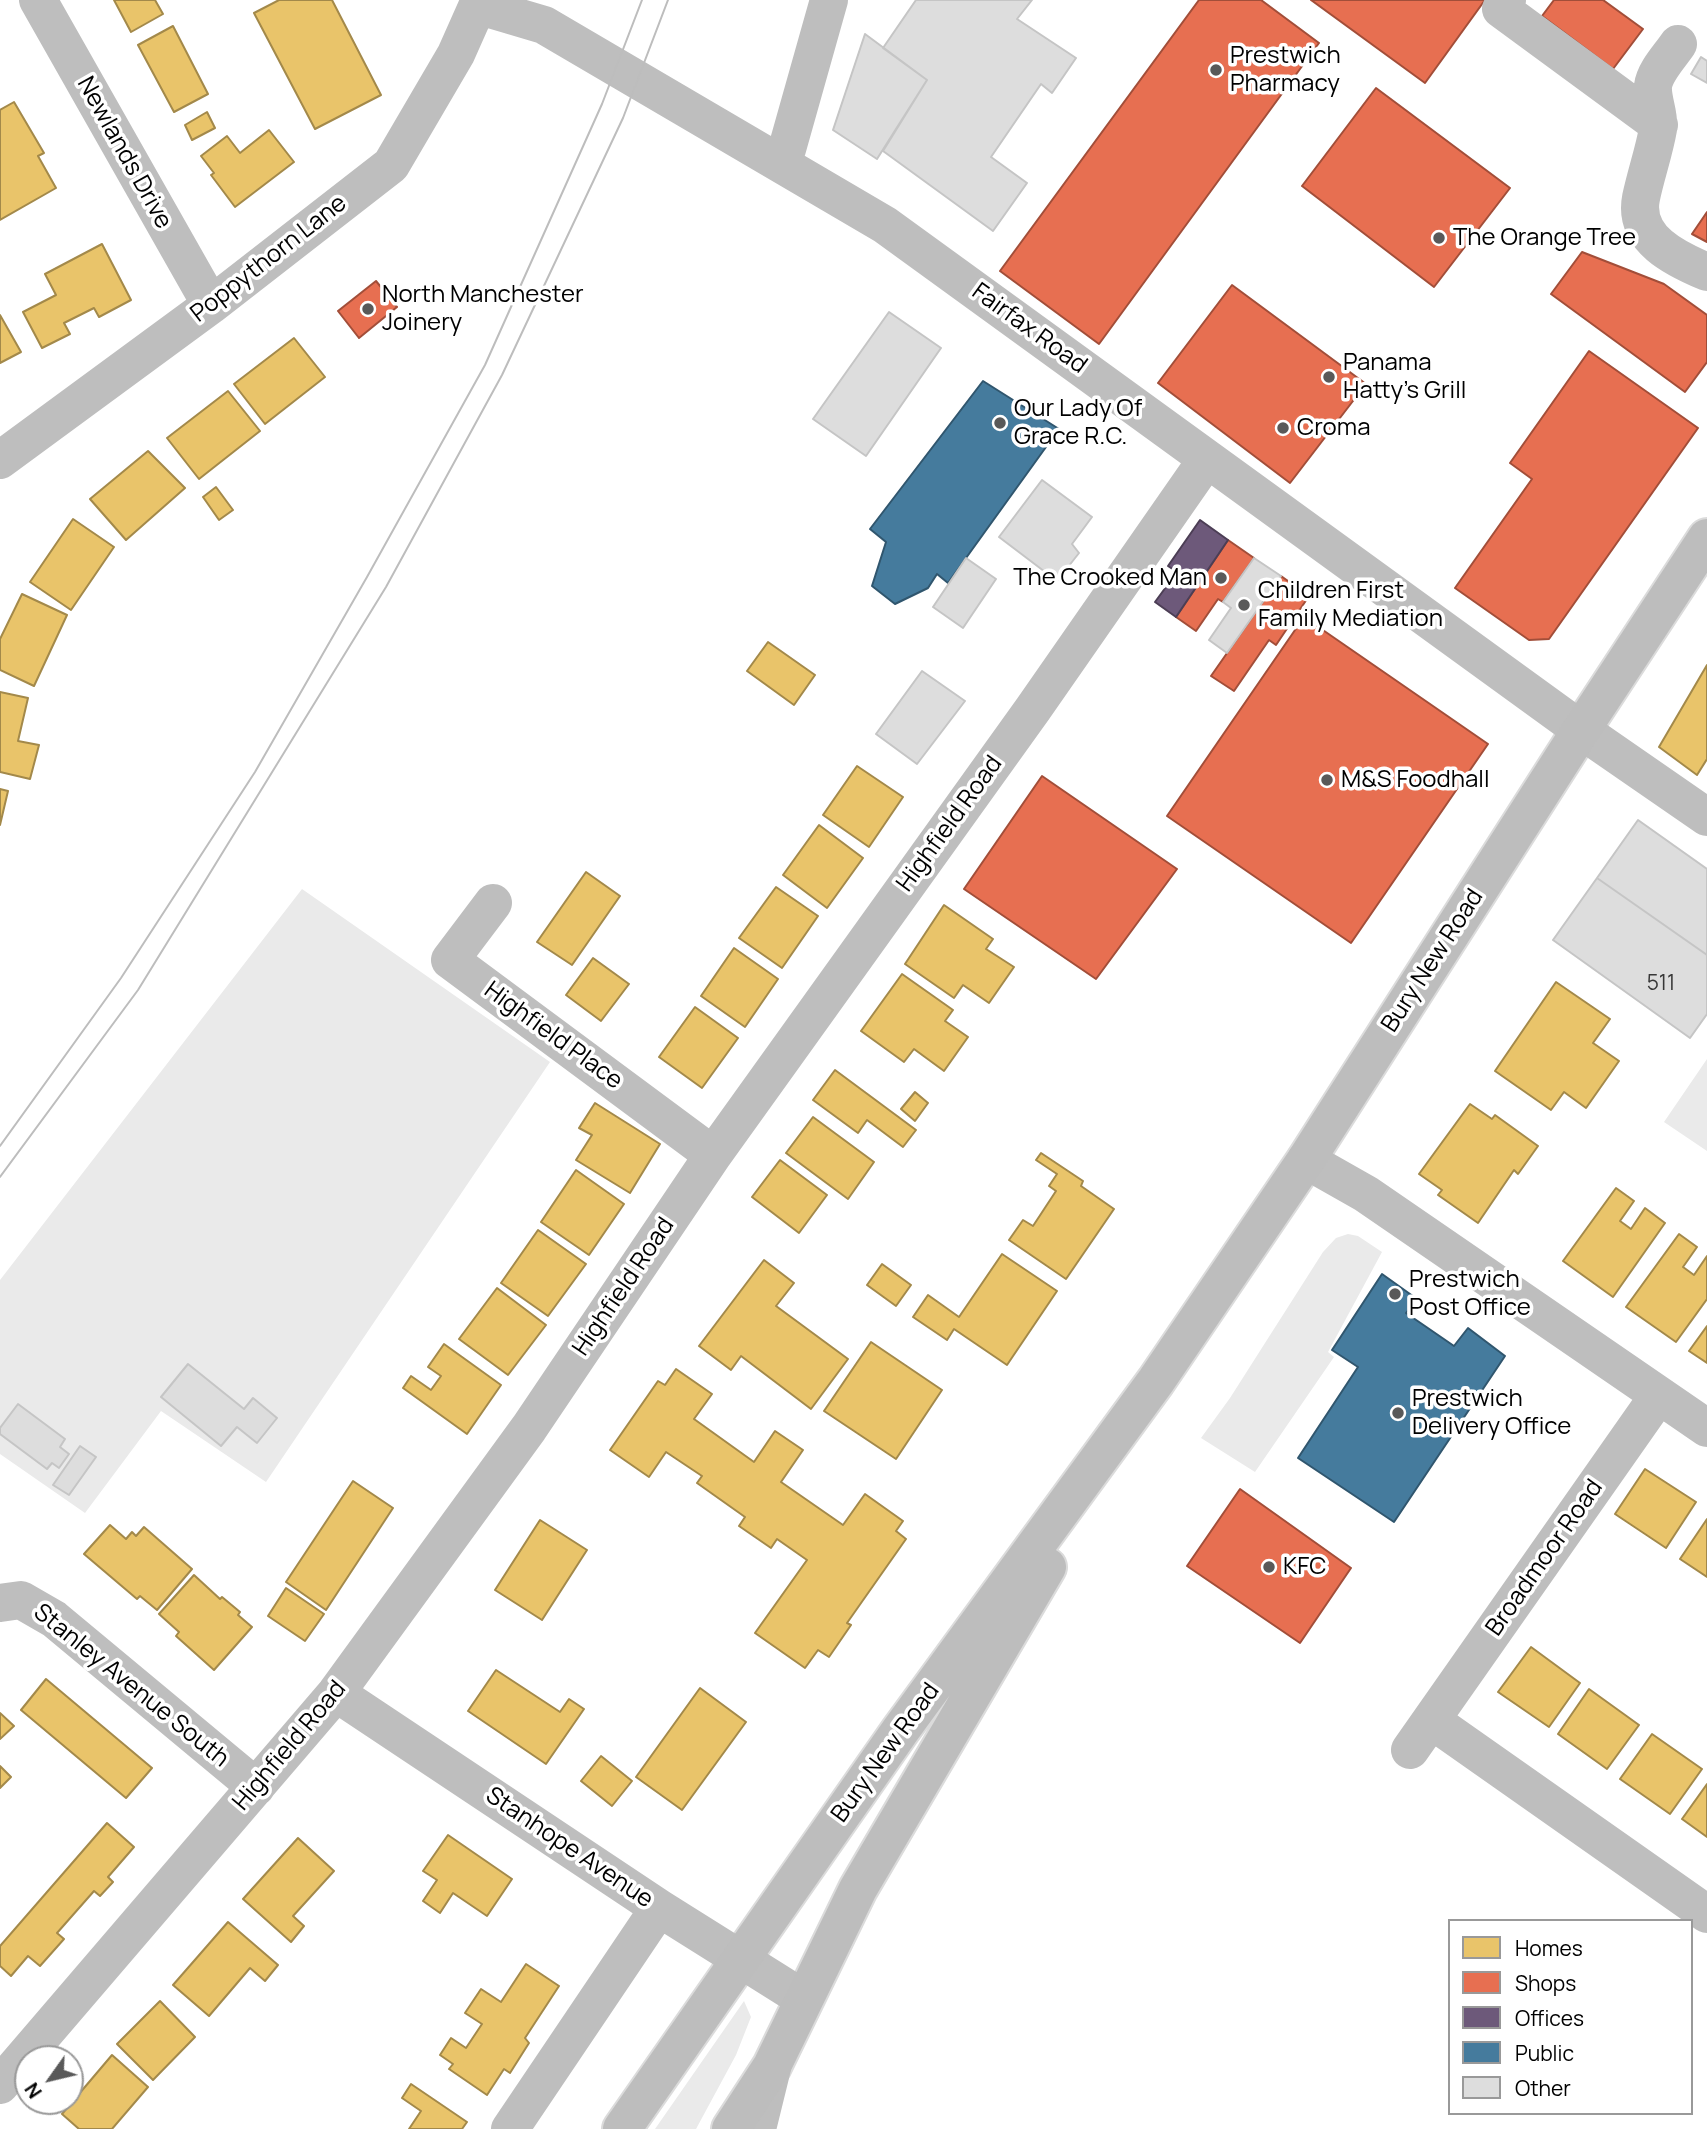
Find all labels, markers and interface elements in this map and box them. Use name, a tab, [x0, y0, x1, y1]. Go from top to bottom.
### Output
place label: Prestwich Pharmacy	[1230, 42, 1341, 98]
marker: Prestwich Pharmacy	[1208, 62, 1224, 78]
street label: Newlands Drive	[70, 72, 178, 234]
street label: Poppythorn Lane	[185, 189, 353, 329]
place label: The Orange Tree	[1453, 224, 1636, 252]
marker: The Orange Tree	[1431, 230, 1447, 246]
street label: Fairfax Road	[966, 278, 1092, 380]
place label: North Manchester Joinery	[382, 281, 584, 337]
marker: North Manchester Joinery	[360, 301, 376, 317]
place label: Panama Hatty’s Grill	[1343, 349, 1466, 405]
marker: Panama Hatty’s Grill	[1321, 369, 1337, 385]
place label: Our Lady Of Grace R.C.	[1014, 395, 1142, 451]
place label: Croma	[1297, 414, 1370, 442]
marker: Our Lady Of Grace R.C.	[992, 415, 1008, 431]
marker: Croma	[1275, 420, 1291, 436]
place label: The Crooked Man	[1013, 564, 1207, 592]
marker: The Crooked Man	[1213, 570, 1229, 586]
place label: Children First Family Mediation	[1258, 577, 1443, 633]
marker: Children First Family Mediation	[1236, 597, 1252, 613]
street label: Highfield Road	[891, 751, 1009, 897]
place label: M&S Foodhall	[1341, 766, 1490, 794]
marker: M&S Foodhall	[1319, 772, 1335, 788]
street label: Bury New Road	[1376, 884, 1490, 1038]
house number: 511	[1647, 971, 1675, 997]
street label: Highfield Place	[478, 976, 628, 1096]
street label: Highfield Road	[567, 1212, 681, 1362]
place label: Prestwich Post Office	[1409, 1266, 1531, 1322]
marker: Prestwich Post Office	[1387, 1286, 1403, 1302]
place label: Prestwich Delivery Office	[1412, 1385, 1571, 1441]
marker: Prestwich Delivery Office	[1390, 1405, 1406, 1421]
street label: Broadmoor Road	[1480, 1474, 1610, 1642]
place label: KFC	[1283, 1553, 1326, 1581]
marker: KFC	[1261, 1559, 1277, 1575]
street label: Stanley Avenue South	[28, 1598, 234, 1774]
street label: Highfield Road	[227, 1675, 353, 1817]
street label: Bury New Road	[826, 1678, 946, 1828]
street label: Stanhope Avenue	[480, 1781, 658, 1915]
legend	[1448, 1919, 1693, 2115]
text: Homes	[1515, 1934, 1583, 1962]
text: Shops	[1515, 1969, 1576, 1997]
text: Offices	[1515, 2004, 1584, 2032]
text: Public	[1515, 2039, 1574, 2067]
north arrow	[14, 2045, 84, 2115]
text: Other	[1515, 2074, 1571, 2102]
text: N	[19, 2078, 48, 2104]

